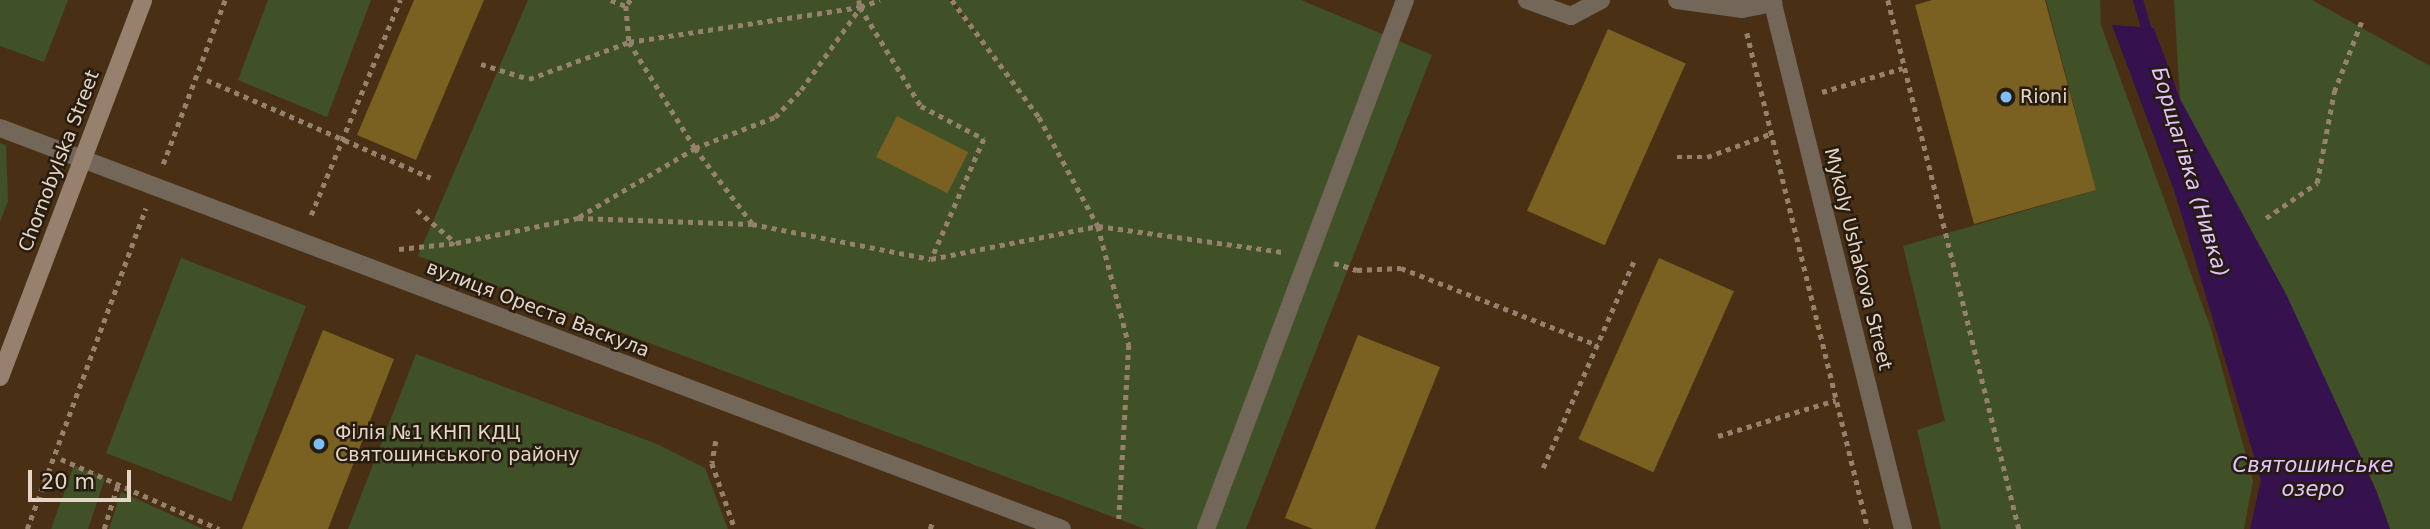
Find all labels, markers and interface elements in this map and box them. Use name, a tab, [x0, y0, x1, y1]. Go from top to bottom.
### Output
water label: Борщагівка (Нивка)	[2146, 64, 2234, 280]
street label: Chornobylska Street	[14, 67, 104, 255]
place label: Rioni	[2020, 86, 2067, 108]
marker: Rioni	[1998, 89, 2014, 105]
street label: Mykoly Ushakova Street	[1819, 146, 1897, 372]
street label: вулиця Ореста Васкула	[423, 256, 653, 362]
place label: Філія №1 КНП КДЦ Святошинського району	[335, 422, 579, 466]
marker: Філія №1 КНП КДЦ Святошинського району	[309, 434, 329, 454]
water label: Святошинське озеро	[2233, 452, 2393, 502]
scale bar	[32, 456, 135, 500]
text: 20 m	[41, 470, 95, 494]

